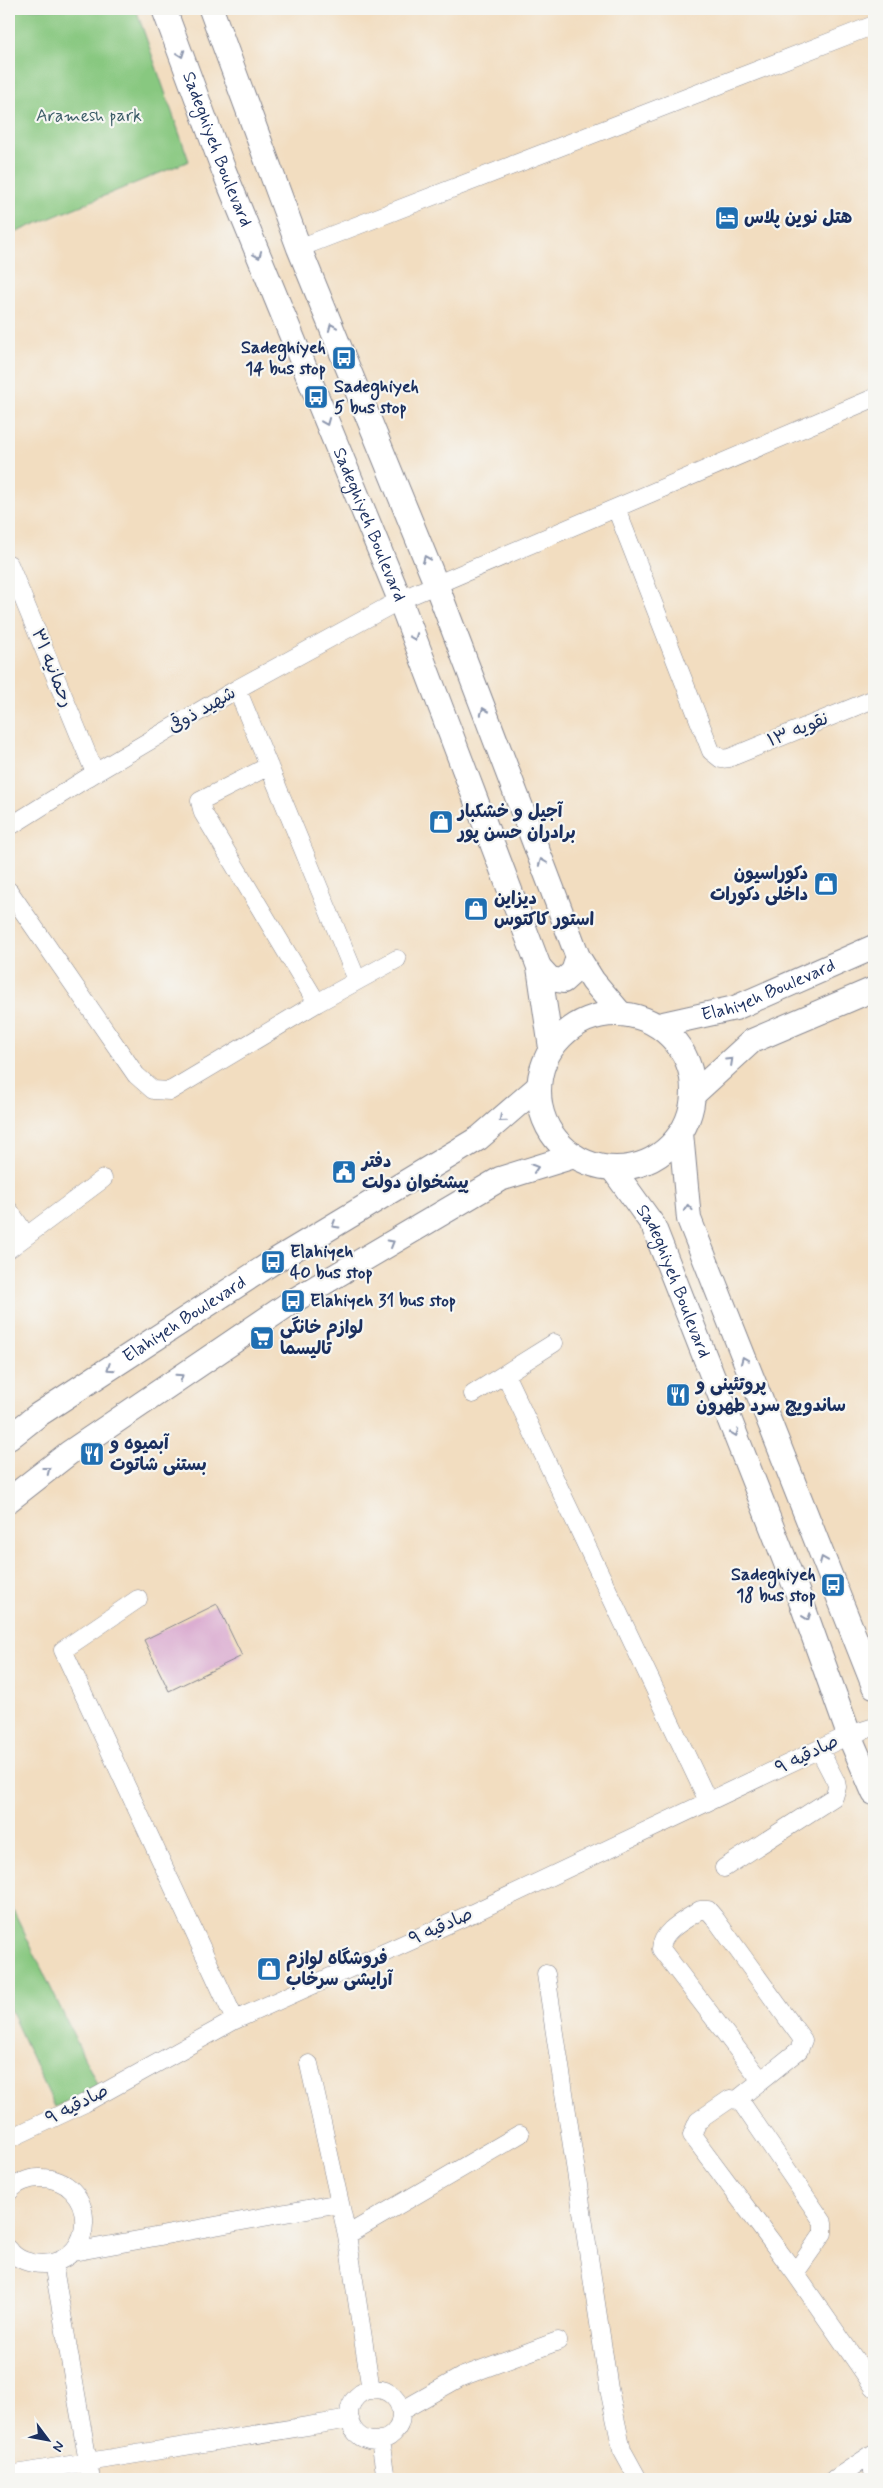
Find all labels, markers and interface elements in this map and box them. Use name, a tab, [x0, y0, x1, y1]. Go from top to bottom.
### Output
one-way arrow	[175, 50, 185, 58]
street label: Sadeghiyeh Boulevard	[176, 68, 258, 231]
park label: Aramesh park	[36, 104, 142, 128]
hotel icon: هتل نوین پلاس	[714, 205, 740, 231]
place label: هتل نوین پلاس	[744, 206, 852, 230]
one-way arrow	[252, 250, 263, 259]
one-way arrow	[327, 323, 338, 332]
place label: Sadeghiyeh 14 bus stop	[241, 336, 326, 381]
bus stop icon: Sadeghiyeh 14 bus stop	[331, 345, 357, 371]
place label: Sadeghiyeh 5 bus stop	[334, 375, 419, 420]
bus stop icon: Sadeghiyeh 5 bus stop	[303, 384, 329, 410]
one-way arrow	[320, 417, 331, 426]
street label: Sadeghiyeh Boulevard	[327, 444, 411, 605]
one-way arrow	[421, 555, 432, 564]
street label: رحمانیه ۳۱	[25, 625, 79, 711]
one-way arrow	[408, 632, 418, 641]
street label: شهید ذوقی	[163, 680, 240, 739]
one-way arrow	[480, 707, 490, 715]
street label: نقویه ۱۳	[764, 707, 832, 753]
place label: آجیل و خشکبار برادران حسن پور	[456, 800, 576, 845]
shop icon: آجیل و خشکبار برادران حسن پور	[428, 809, 454, 835]
one-way arrow	[538, 859, 548, 867]
place label: دکوراسیون داخلی دکورات	[710, 862, 808, 907]
shop icon: دکوراسیون داخلی دکورات	[813, 871, 839, 897]
place label: دیزاین استور کاکتوس	[494, 887, 594, 932]
shop icon: دیزاین استور کاکتوس	[463, 896, 489, 922]
street label: Elahiyeh Boulevard	[699, 953, 839, 1027]
one-way arrow	[724, 1058, 733, 1067]
one-way arrow	[498, 1113, 507, 1122]
place label: دفتر پیشخوان دولت	[360, 1150, 470, 1195]
public building icon: دفتر پیشخوان دولت	[331, 1159, 357, 1185]
one-way arrow	[530, 1164, 538, 1174]
street label: Sadeghiyeh Boulevard	[630, 1200, 716, 1362]
one-way arrow	[683, 1204, 694, 1212]
one-way arrow	[332, 1218, 341, 1228]
one-way arrow	[386, 1239, 395, 1249]
place label: Elahiyeh 40 bus stop	[290, 1240, 373, 1285]
bus stop icon: Elahiyeh 40 bus stop	[260, 1249, 286, 1275]
street label: Elahiyeh Boulevard	[118, 1271, 251, 1369]
bus stop icon: Elahiyeh 31 bus stop	[280, 1288, 306, 1314]
place label: Elahiyeh 31 bus stop	[310, 1289, 456, 1313]
place label: لوازم خانگی تالیسما	[280, 1316, 363, 1361]
supermarket icon: لوازم خانگی تالیسما	[249, 1325, 275, 1351]
one-way arrow	[740, 1356, 751, 1365]
one-way arrow	[106, 1362, 115, 1372]
place label: پروتئینی و ساندویچ سرد طهرون	[694, 1373, 846, 1418]
one-way arrow	[175, 1374, 184, 1383]
restaurant icon: پروتئینی و ساندویچ سرد طهرون	[665, 1382, 691, 1408]
one-way arrow	[729, 1429, 739, 1437]
place label: آبمیوه و بستنی شاتوت	[108, 1432, 207, 1477]
restaurant icon: آبمیوه و بستنی شاتوت	[79, 1441, 105, 1467]
one-way arrow	[41, 1467, 51, 1476]
one-way arrow	[819, 1556, 829, 1565]
place label: Sadeghiyeh 18 bus stop	[731, 1563, 816, 1608]
bus stop icon: Sadeghiyeh 18 bus stop	[820, 1572, 846, 1598]
one-way arrow	[801, 1613, 811, 1621]
street label: صادقیه ۹	[771, 1729, 843, 1781]
street label: صادقیه ۹	[405, 1902, 477, 1952]
place label: فروشگاه لوازم آرایشی سرخاب	[286, 1947, 394, 1992]
shop icon: فروشگاه لوازم آرایشی سرخاب	[256, 1956, 282, 1982]
street label: صادقیه ۹	[41, 2079, 113, 2131]
north arrow	[22, 2416, 72, 2466]
text: N	[48, 2438, 68, 2455]

